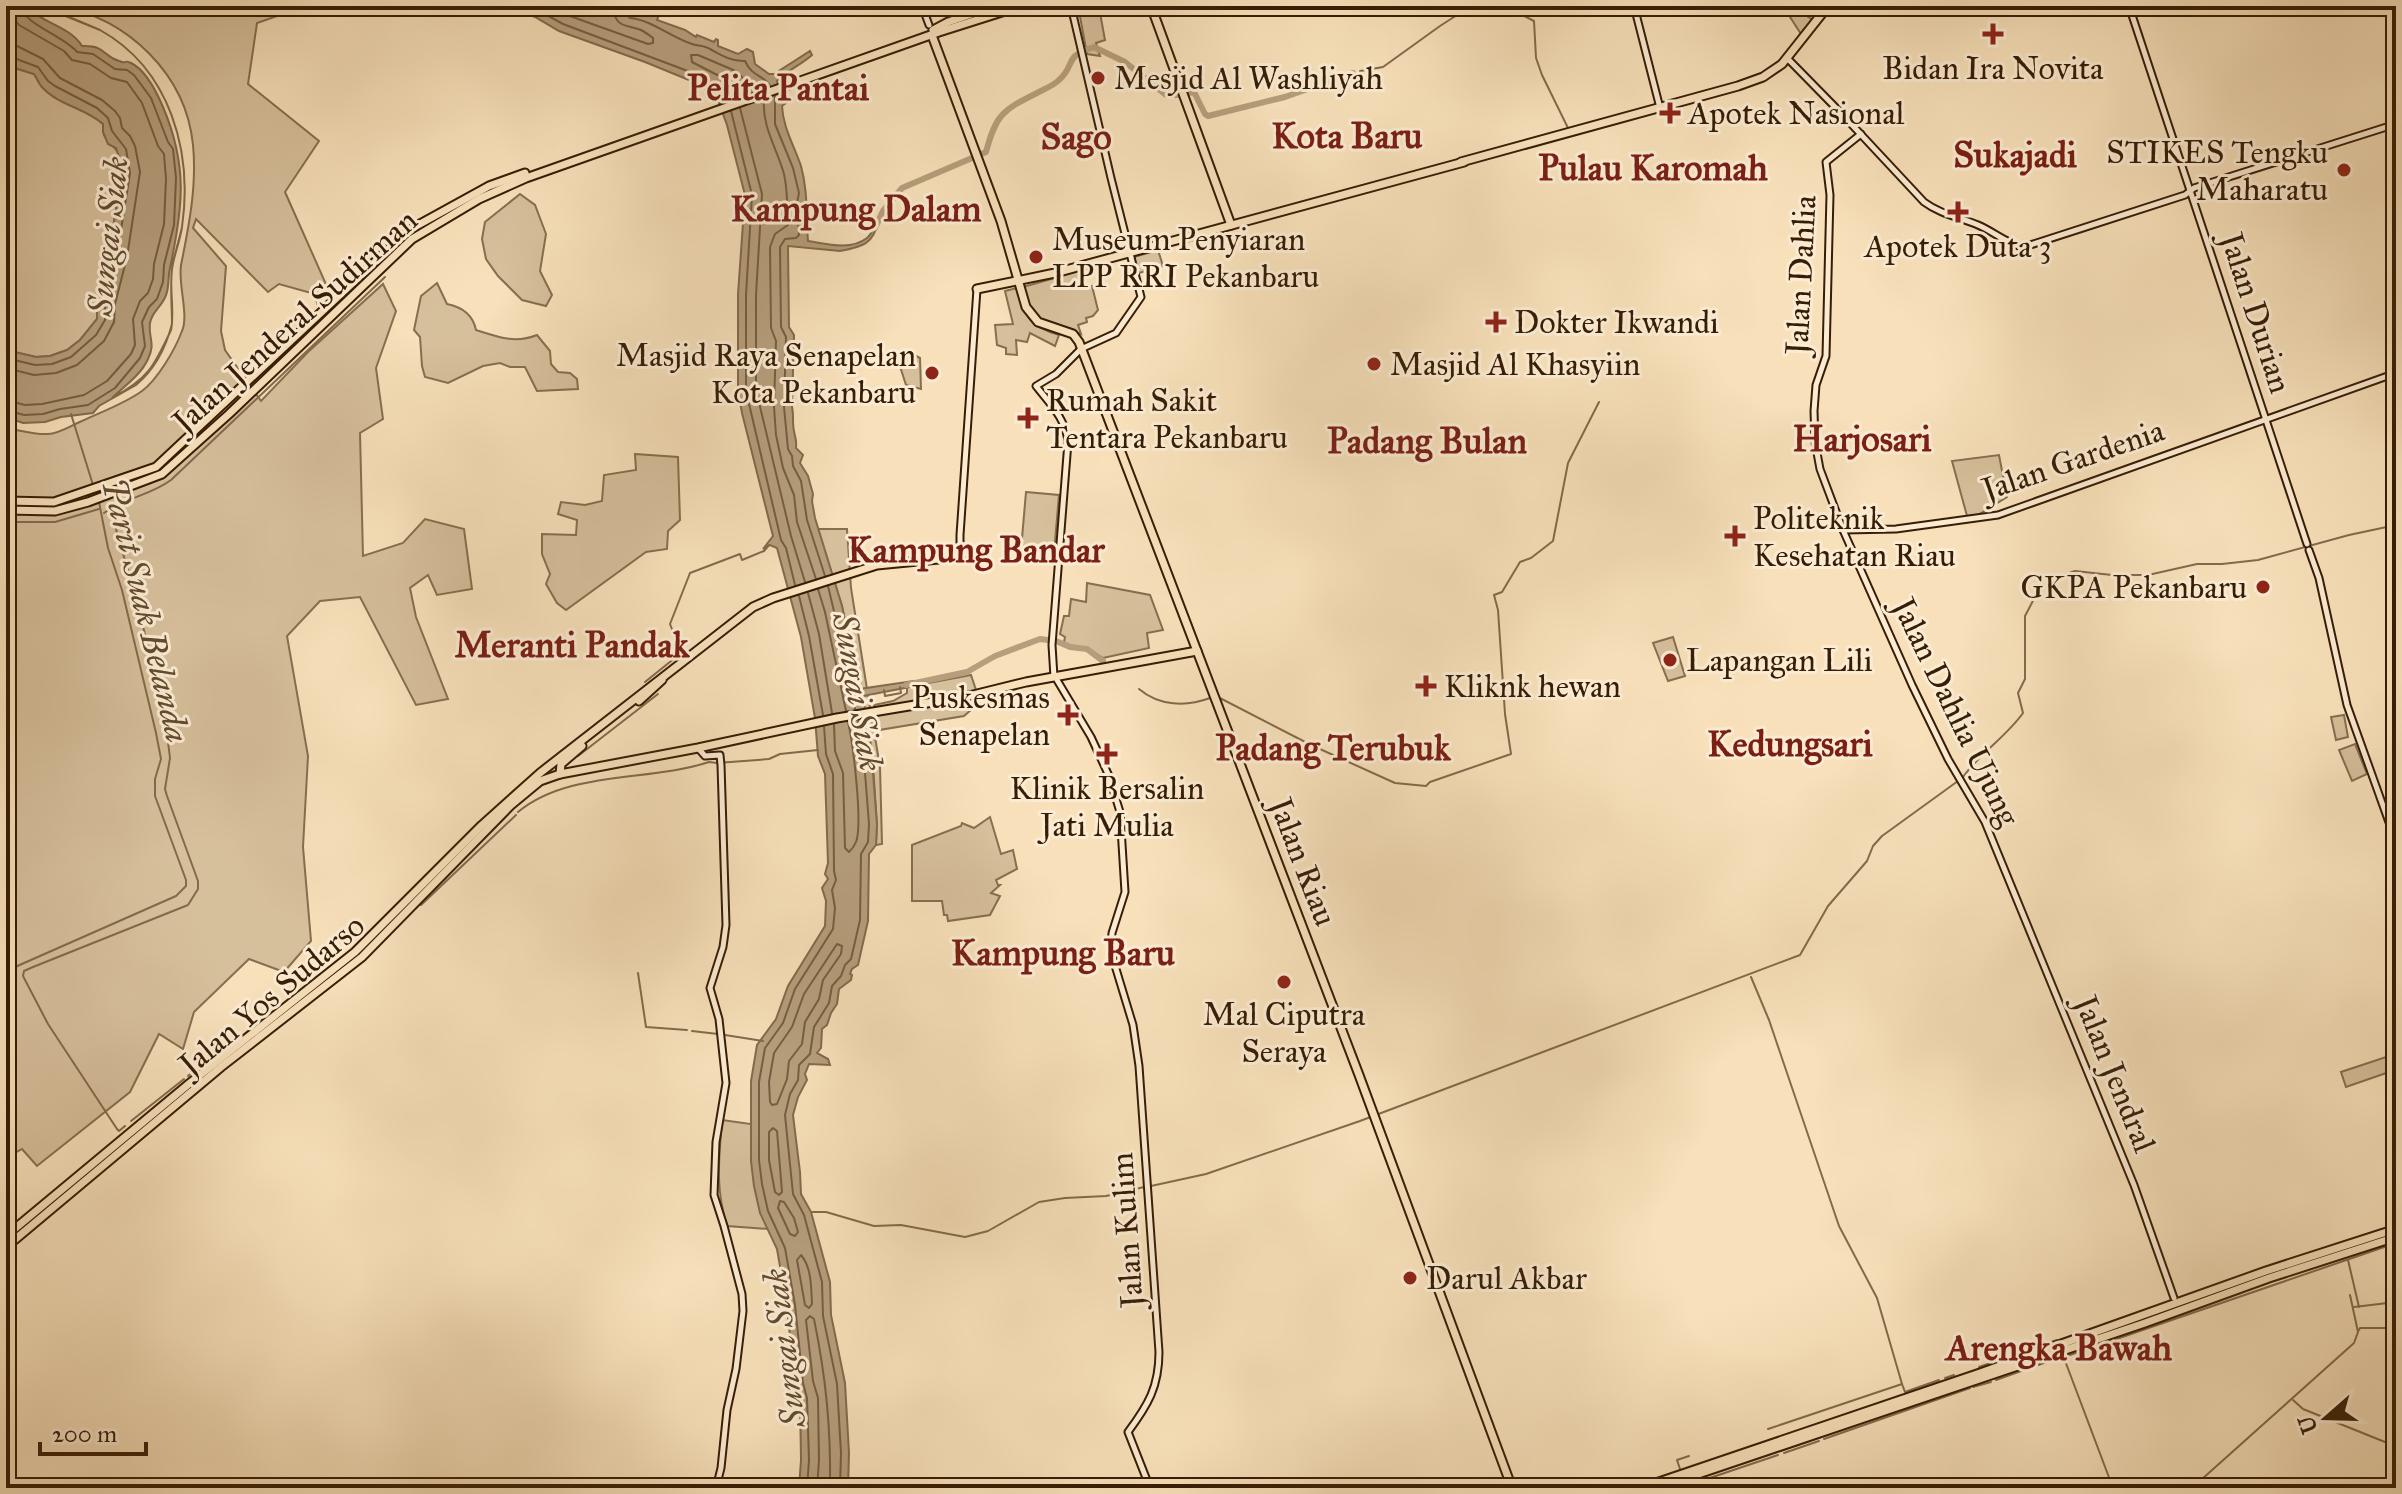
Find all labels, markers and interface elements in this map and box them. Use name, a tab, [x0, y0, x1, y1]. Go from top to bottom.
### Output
marker: Bidan Ira Novita	[1982, 23, 2004, 45]
place label: Bidan Ira Novita	[1882, 49, 2104, 88]
place label: Mesjid Al Washliyah	[1114, 59, 1383, 98]
district label: Pelita Pantai	[687, 66, 869, 110]
marker: Mesjid Al Washliyah	[1089, 69, 1107, 87]
place label: Apotek Nasional	[1686, 94, 1905, 133]
marker: Apotek Nasional	[1659, 102, 1681, 124]
district label: Kota Baru	[1271, 114, 1423, 158]
district label: Sago	[1040, 115, 1112, 159]
district label: Sukajadi	[1953, 133, 2077, 177]
place label: STIKES Tengku Maharatu	[2106, 133, 2328, 209]
district label: Pulau Karomah	[1538, 146, 1768, 190]
water label: Sungai Siak	[79, 154, 137, 319]
marker: STIKES Tengku Maharatu	[2335, 161, 2353, 179]
district label: Kampung Dalam	[730, 187, 982, 231]
street label: Jalan Dahlia	[1777, 194, 1825, 359]
street label: Jalan Jenderal Sudirman	[162, 201, 425, 443]
marker: Apotek Duta 3	[1947, 201, 1969, 223]
place label: Museum Penyiaran LPP RRI Pekanbaru	[1052, 220, 1319, 296]
street label: Jalan Durian	[2211, 225, 2300, 398]
place label: Apotek Duta 3	[1862, 227, 2052, 266]
marker: Museum Penyiaran LPP RRI Pekanbaru	[1027, 248, 1045, 266]
place label: Dokter Ikwandi	[1514, 303, 1719, 342]
marker: Dokter Ikwandi	[1485, 311, 1507, 333]
place label: Masjid Raya Senapelan Kota Pekanbaru	[616, 336, 916, 412]
place label: Masjid Al Khasyiin	[1390, 345, 1640, 384]
marker: Masjid Al Khasyiin	[1365, 355, 1383, 373]
marker: Masjid Raya Senapelan Kota Pekanbaru	[923, 364, 941, 382]
place label: Rumah Sakit Tentara Pekanbaru	[1046, 381, 1288, 457]
marker: Rumah Sakit Tentara Pekanbaru	[1017, 407, 1039, 429]
street label: Jalan Gardenia	[1974, 411, 2170, 510]
district label: Harjosari	[1793, 417, 1931, 461]
district label: Padang Bulan	[1327, 419, 1527, 463]
water label: Parit Suak Belanda	[93, 474, 199, 746]
place label: Politeknik Kesehatan Riau	[1753, 499, 1956, 575]
marker: Politeknik Kesehatan Riau	[1724, 525, 1746, 547]
district label: Kampung Bandar	[847, 528, 1105, 572]
place label: GKPA Pekanbaru	[2020, 568, 2247, 607]
marker: GKPA Pekanbaru	[2254, 578, 2272, 596]
street label: Jalan Dahlia Ujung	[1883, 589, 2029, 833]
water label: Sungai Siak	[824, 609, 892, 774]
district label: Meranti Pandak	[455, 623, 691, 667]
place label: Lapangan Lili	[1686, 641, 1873, 680]
marker: Lapangan Lili	[1661, 651, 1679, 669]
place label: Kliknk hewan	[1444, 667, 1621, 706]
marker: Kliknk hewan	[1415, 675, 1437, 697]
place label: Puskesmas Senapelan	[911, 678, 1050, 754]
marker: Puskesmas Senapelan	[1057, 704, 1079, 726]
district label: Kedungsari	[1707, 722, 1873, 766]
district label: Padang Terubuk	[1215, 726, 1452, 770]
marker: Klinik Bersalin Jati Mulia	[1096, 743, 1118, 765]
place label: Klinik Bersalin Jati Mulia	[1010, 769, 1204, 845]
street label: Jalan Riau	[1260, 790, 1345, 932]
street label: Jalan Yos Sudarso	[169, 906, 373, 1086]
district label: Kampung Baru	[951, 931, 1176, 975]
marker: Mal Ciputra Seraya	[1275, 973, 1293, 991]
street label: Jalan Jendral	[2065, 987, 2164, 1158]
place label: Mal Ciputra Seraya	[1203, 995, 1366, 1071]
street label: Jalan Kulim	[1102, 1151, 1152, 1312]
place label: Darul Akbar	[1426, 1259, 1587, 1298]
water label: Sungai Siak	[754, 1266, 814, 1431]
marker: Darul Akbar	[1401, 1269, 1419, 1287]
district label: Arengka Bawah	[1944, 1326, 2172, 1370]
north arrow	[2286, 1378, 2366, 1458]
scale bar	[40, 1406, 146, 1456]
text: U	[2292, 1411, 2323, 1437]
text: 200 m	[52, 1419, 117, 1449]

